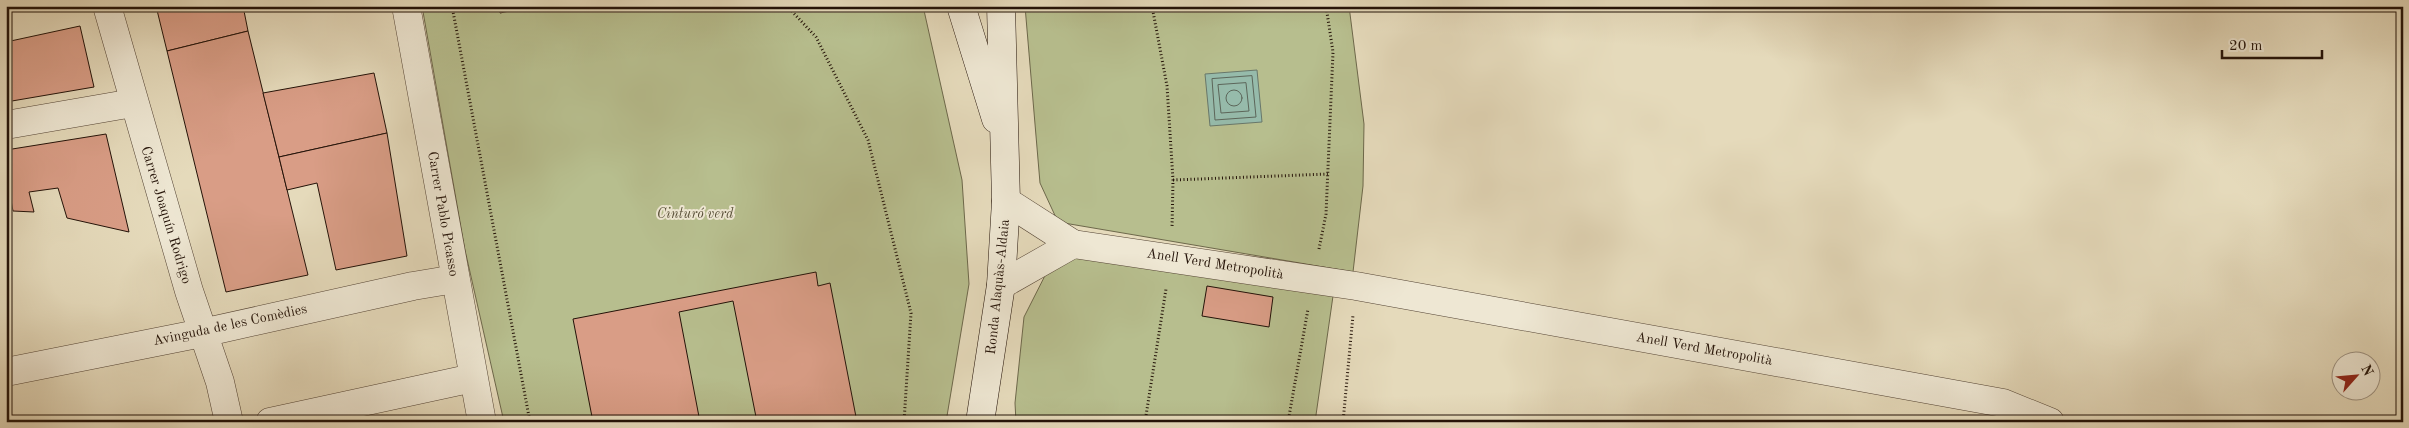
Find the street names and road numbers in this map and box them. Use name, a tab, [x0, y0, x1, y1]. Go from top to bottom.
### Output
street label: Carrer Joaquín Rodrigo	[138, 144, 194, 286]
street label: Carrer Pablo Picasso	[425, 150, 461, 278]
street label: Ronda Alaquàs-Aldaia	[984, 218, 1012, 355]
street label: Anell Verd Metropolità	[1146, 246, 1285, 282]
street label: Avinguda de les Comèdies	[152, 302, 308, 348]
street label: Anell Verd Metropolità	[1635, 330, 1773, 368]

